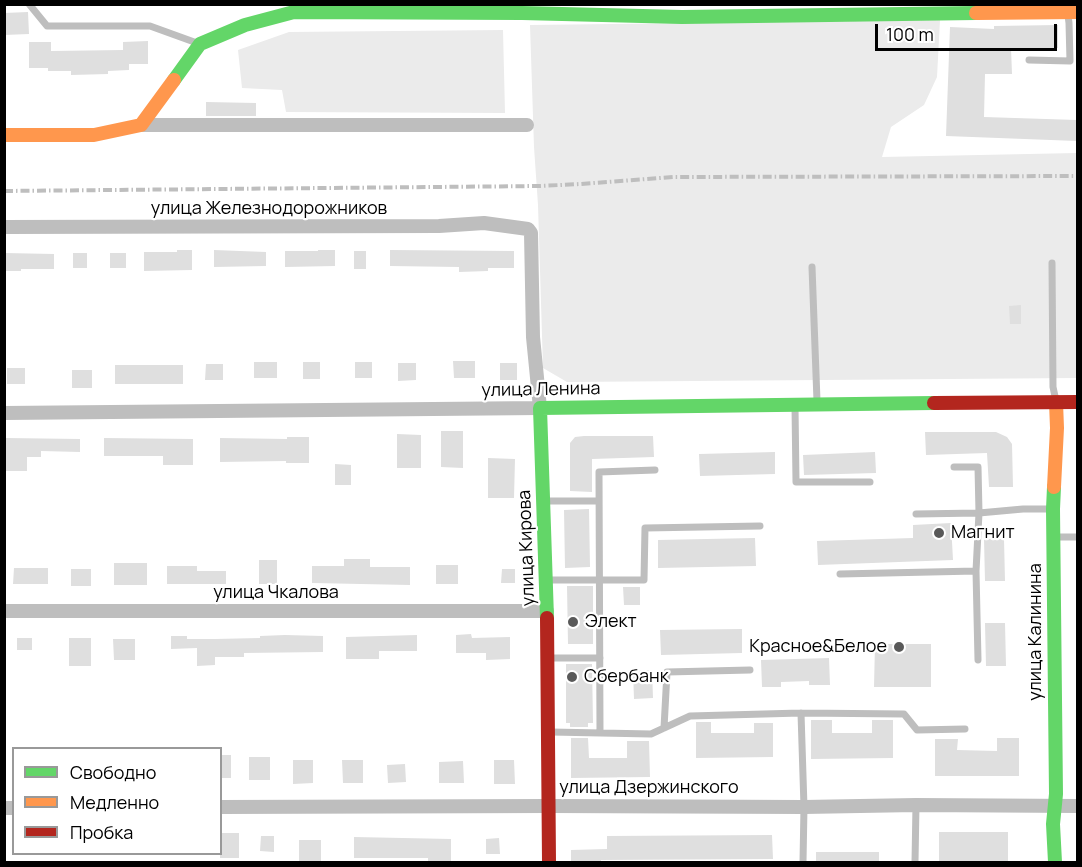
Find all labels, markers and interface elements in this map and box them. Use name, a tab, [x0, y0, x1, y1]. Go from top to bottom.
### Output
scale bar	[878, 12, 1060, 50]
text: 100 m	[886, 22, 934, 46]
street label: улица Железнодорожников	[151, 198, 387, 220]
street label: улица Ленина	[481, 378, 601, 402]
street label: улица Кирова	[514, 490, 540, 606]
place label: Магнит	[951, 522, 1014, 544]
marker: Магнит	[932, 526, 946, 540]
street label: улица Калинина	[1025, 563, 1047, 701]
street label: улица Чкалова	[213, 582, 339, 604]
place label: Элект	[585, 611, 637, 633]
marker: Элект	[566, 615, 580, 629]
place label: Красное&Белое	[749, 636, 887, 658]
marker: Красное&Белое	[892, 640, 906, 654]
place label: Сбербанк	[584, 666, 669, 688]
marker: Сбербанк	[565, 670, 579, 684]
legend	[12, 747, 222, 855]
text: Свободно	[70, 760, 156, 784]
street label: улица Дзержинского	[559, 777, 739, 799]
text: Медленно	[70, 790, 159, 814]
text: Пробка	[70, 820, 133, 844]

